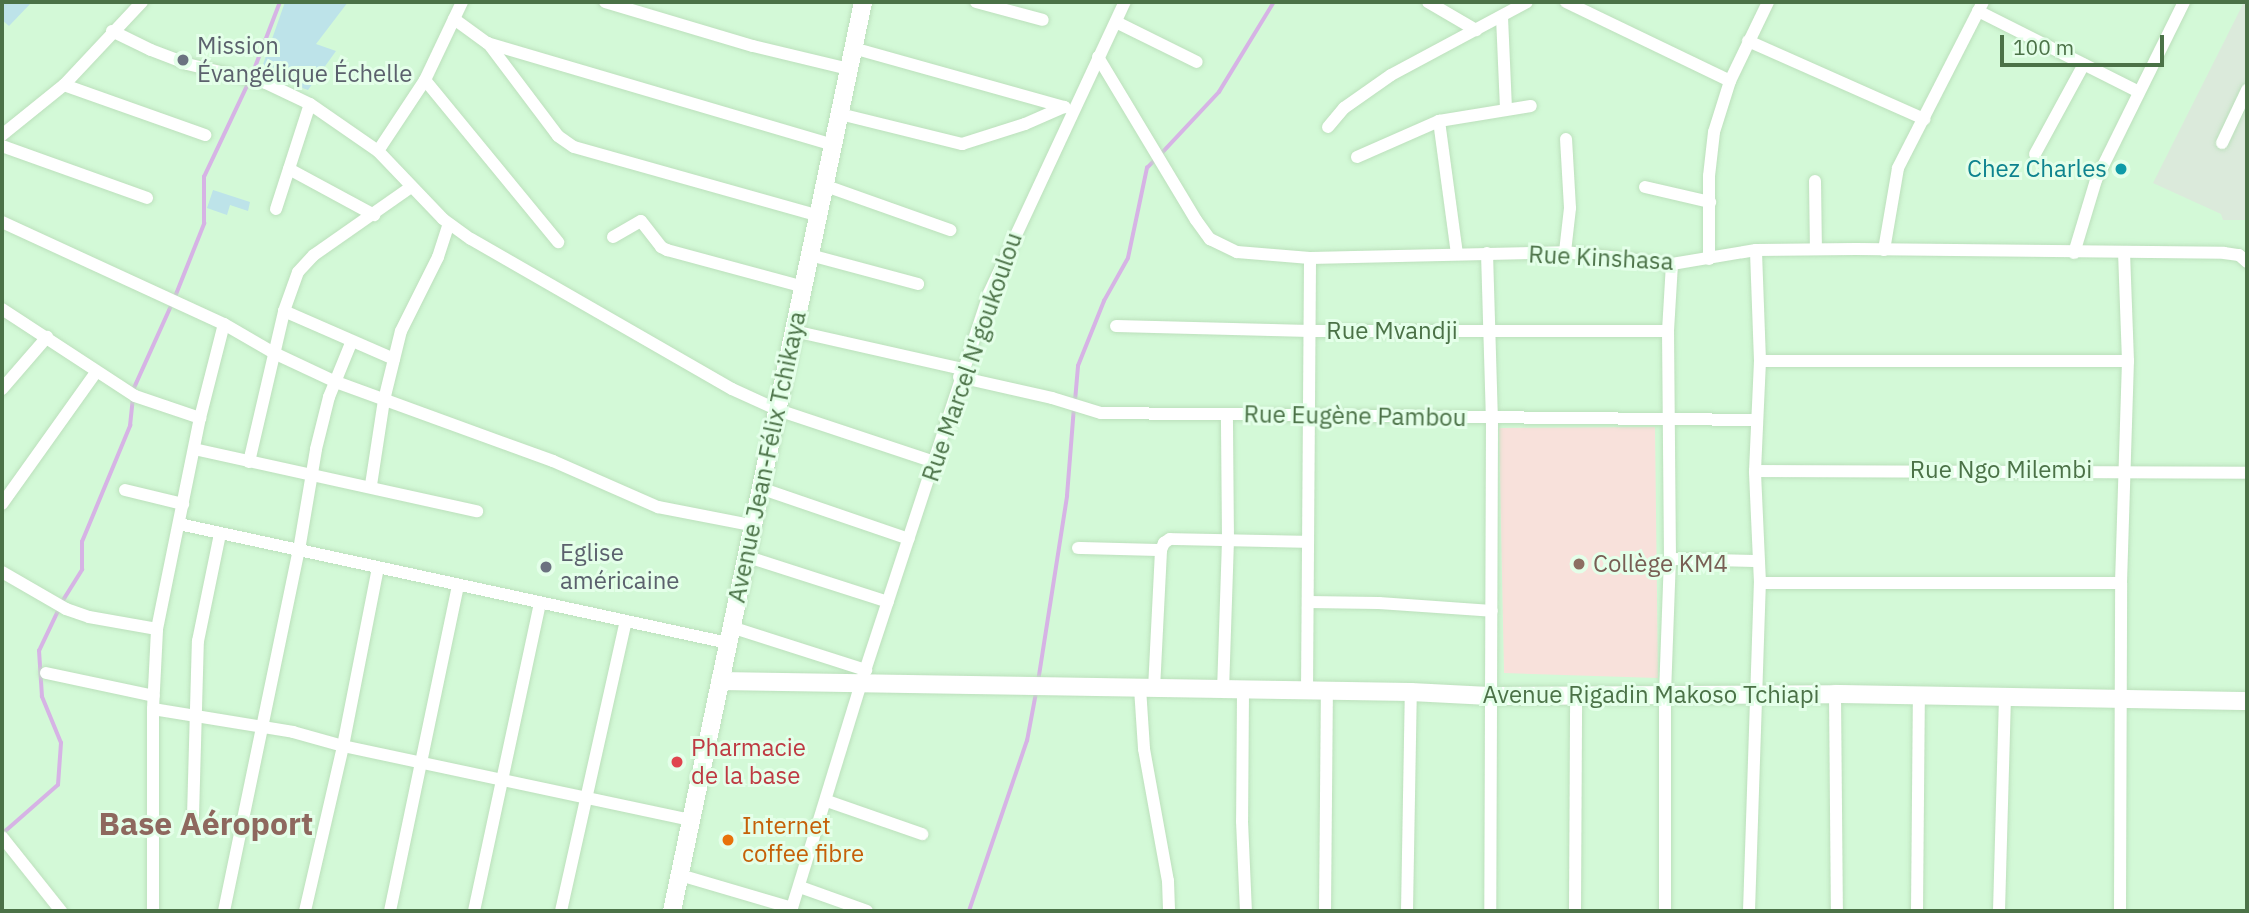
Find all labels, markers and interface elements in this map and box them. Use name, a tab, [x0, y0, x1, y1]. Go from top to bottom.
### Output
scale bar	[2004, 21, 2168, 65]
place label: Mission Évangélique Échelle	[197, 32, 412, 88]
text: 100 m	[2013, 33, 2074, 61]
marker: Mission Évangélique Échelle	[175, 52, 191, 68]
place label: Chez Charles	[1967, 155, 2107, 183]
marker: Chez Charles	[2113, 161, 2129, 177]
street label: Rue Marcel N'goukoulou	[916, 229, 1028, 485]
street label: Rue Kinshasa	[1528, 240, 1674, 276]
street label: Avenue Jean-Félix Tchikaya	[722, 309, 812, 605]
street label: Rue Mvandji	[1326, 317, 1458, 345]
street label: Rue Eugène Pambou	[1243, 400, 1467, 432]
street label: Rue Ngo Milembi	[1910, 456, 2092, 484]
place label: Eglise américaine	[560, 539, 679, 595]
place label: Collège KM4	[1593, 550, 1728, 578]
marker: Collège KM4	[1571, 556, 1587, 572]
marker: Eglise américaine	[538, 559, 554, 575]
street label: Avenue Rigadin Makoso Tchiapi	[1482, 681, 1820, 709]
place label: Pharmacie de la base	[691, 734, 806, 790]
marker: Pharmacie de la base	[669, 754, 685, 770]
district label: Base Aéroport	[99, 804, 313, 842]
place label: Internet coffee fibre	[742, 812, 864, 868]
marker: Internet coffee fibre	[720, 832, 736, 848]

